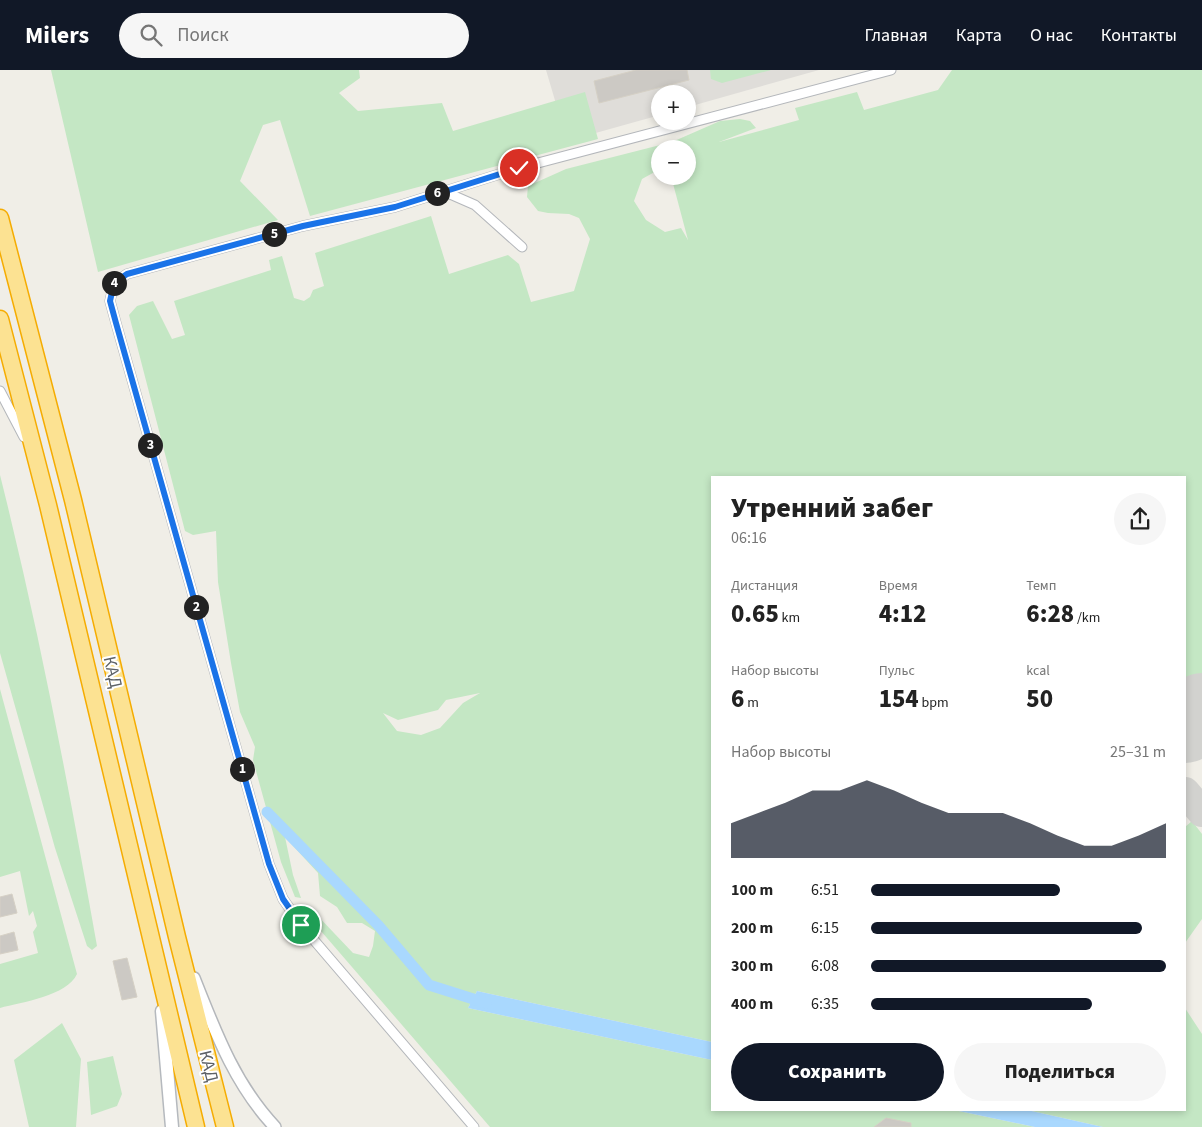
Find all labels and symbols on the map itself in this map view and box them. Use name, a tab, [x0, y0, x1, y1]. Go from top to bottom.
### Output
pin	[498, 147, 540, 189]
pin: 6	[424, 180, 450, 206]
pin: 5	[262, 222, 286, 246]
pin: 4	[102, 270, 126, 296]
pin: 3	[138, 432, 162, 458]
pin: 2	[184, 594, 208, 620]
street label: КАД	[97, 654, 128, 691]
pin: 1	[230, 756, 254, 782]
pin	[280, 904, 322, 946]
street label: КАД	[193, 1048, 225, 1085]

